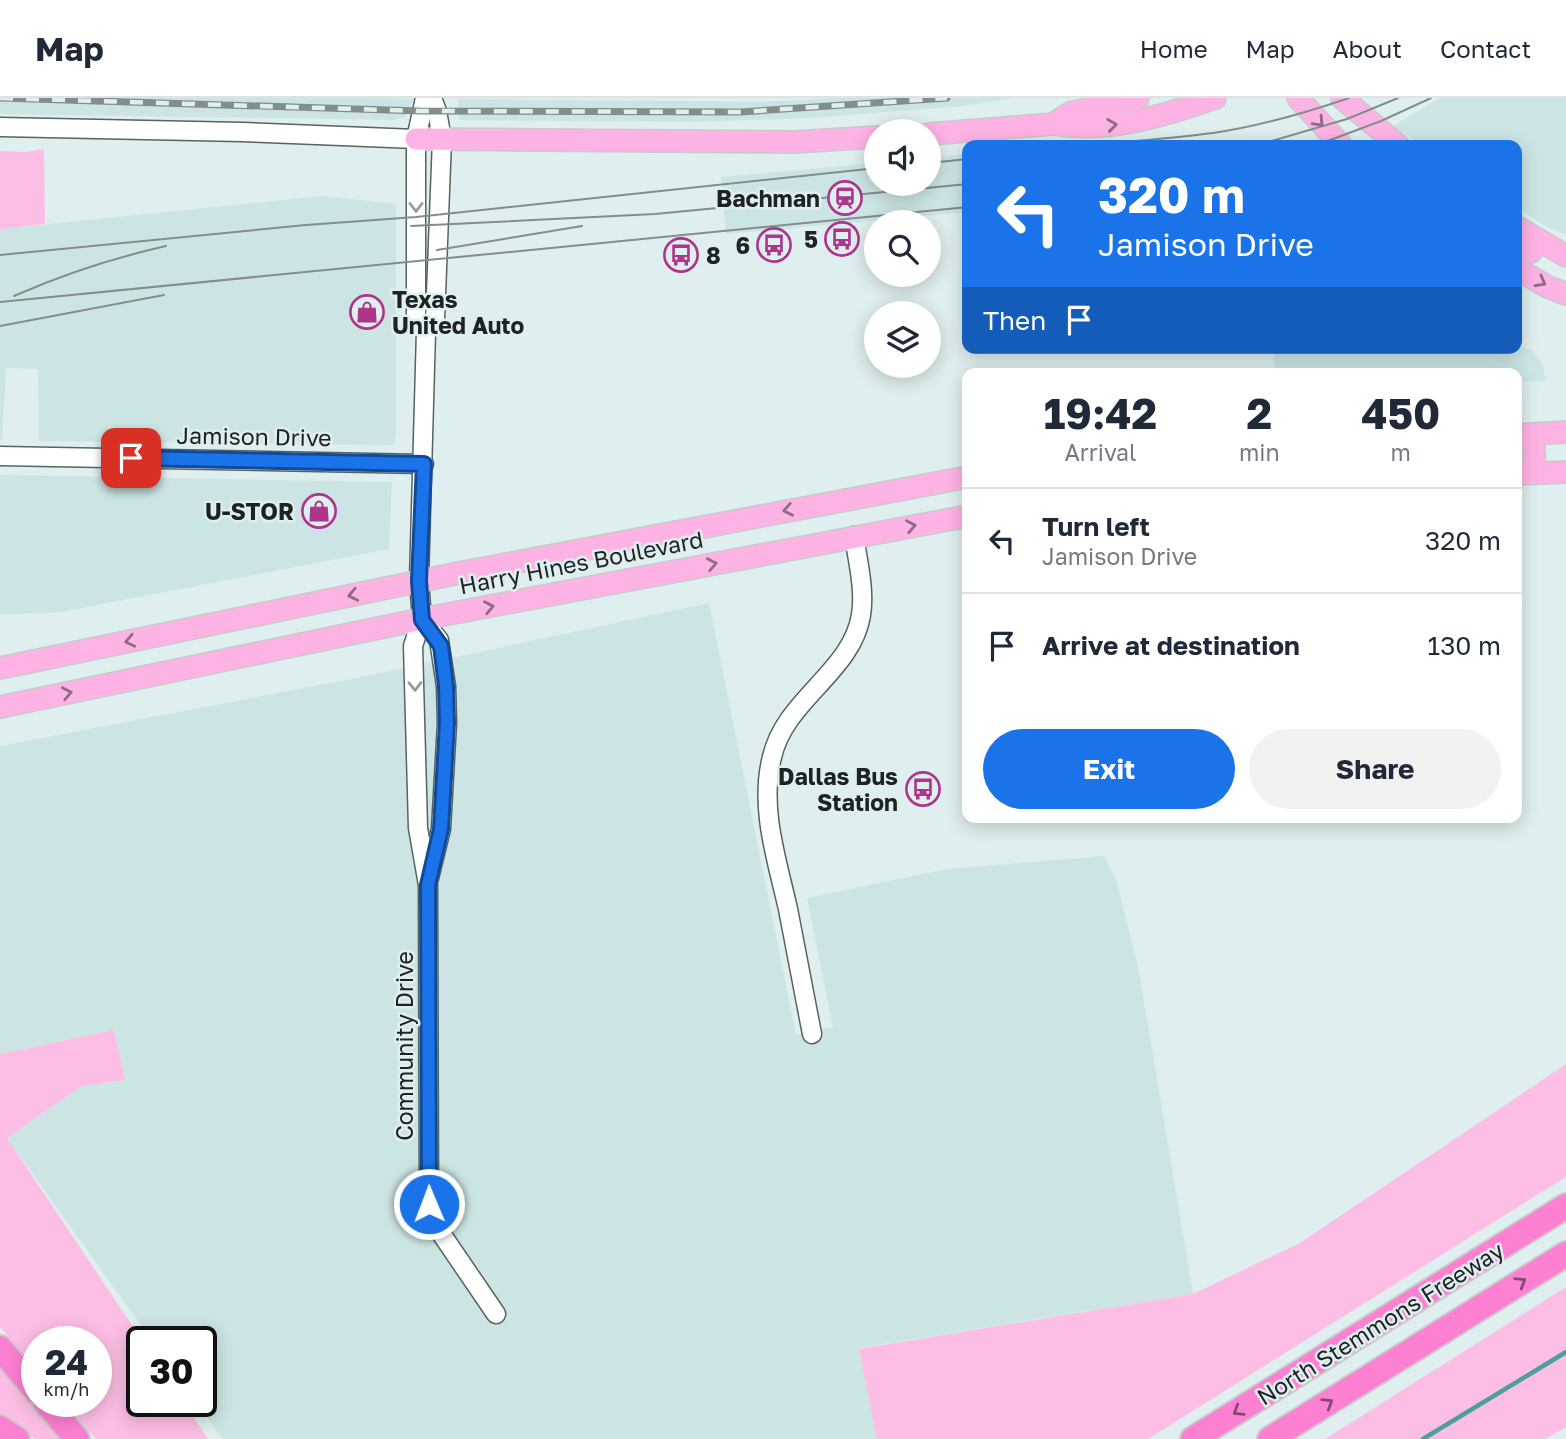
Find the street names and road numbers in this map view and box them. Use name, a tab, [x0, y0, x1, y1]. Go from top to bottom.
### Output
street label: Jamison Drive	[176, 421, 332, 451]
street label: Harry Hines Boulevard	[457, 525, 705, 599]
street label: Community Drive	[390, 951, 418, 1141]
street label: North Stemmons Freeway	[1251, 1235, 1509, 1411]

